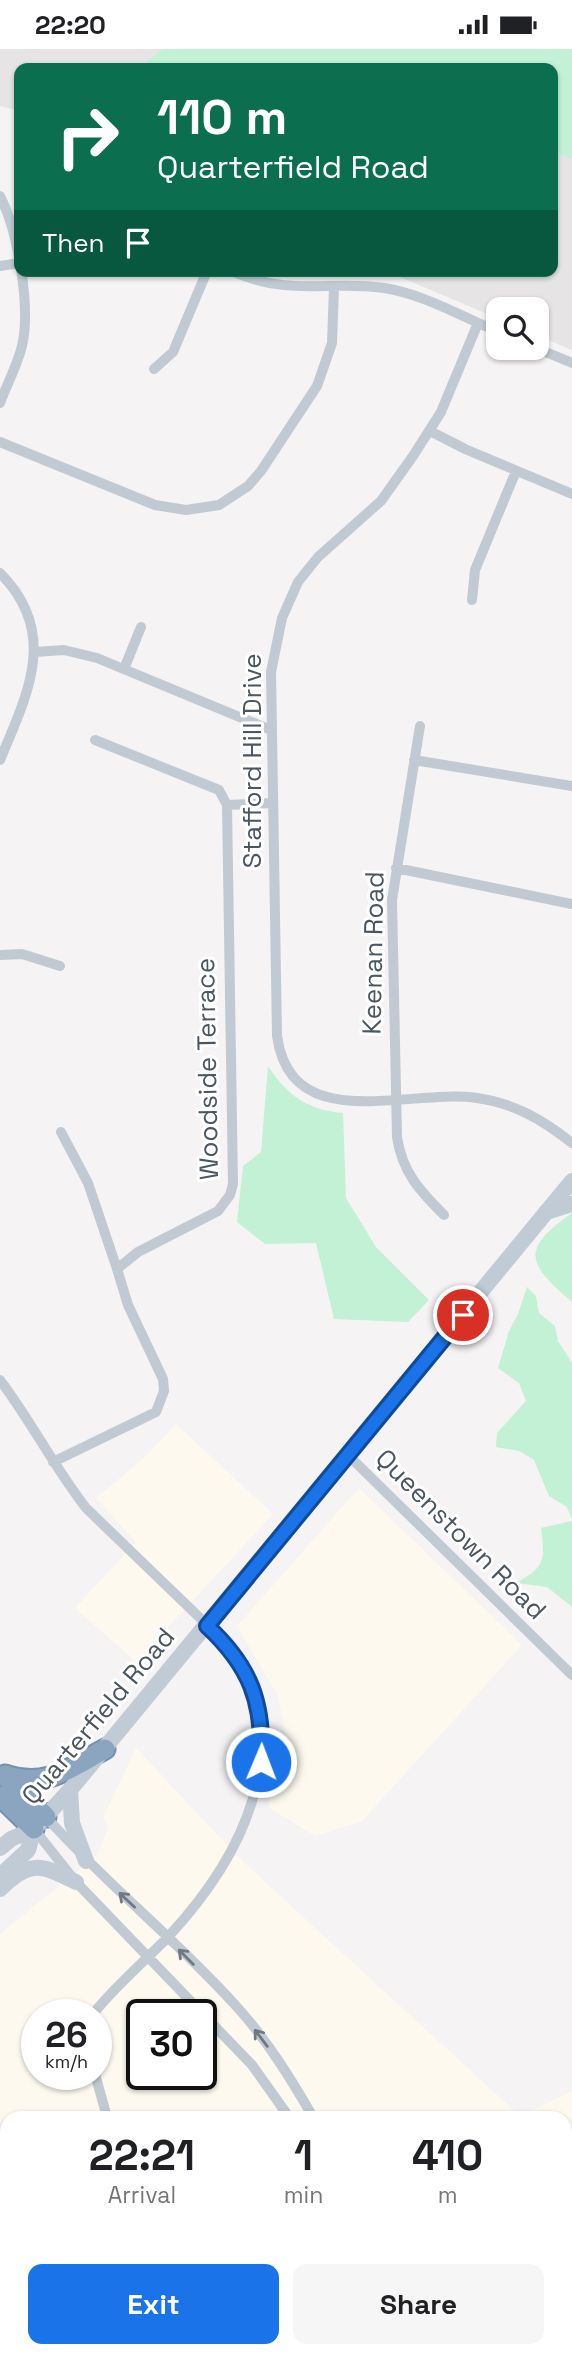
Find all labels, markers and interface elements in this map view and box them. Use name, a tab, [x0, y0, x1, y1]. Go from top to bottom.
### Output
text: 22:20	[35, 8, 106, 42]
text: 110 m	[157, 86, 287, 148]
icon: right	[42, 91, 133, 182]
text: Quarterfield Road	[157, 147, 429, 187]
icon: arrive	[119, 224, 157, 262]
text: Then	[42, 226, 105, 260]
map controls	[486, 297, 549, 360]
button: search	[486, 297, 549, 360]
street label: Stafford Hill Drive	[235, 653, 269, 869]
street label: Keenan Road	[355, 871, 391, 1035]
street label: Woodside Terrace	[188, 958, 226, 1180]
pin	[433, 1285, 493, 1345]
icon: arrive	[444, 1296, 482, 1334]
street label: Queenstown Road	[368, 1441, 554, 1627]
street label: Quarterfield Road	[14, 1620, 182, 1812]
position arrow	[224, 1725, 298, 1799]
one-way arrow	[118, 1891, 135, 1908]
one-way arrow	[178, 1948, 195, 1965]
speed limit sign: 30	[126, 1999, 217, 2090]
text: 26	[45, 2013, 88, 2057]
one-way arrow	[253, 2029, 268, 2048]
text: km/h	[45, 2050, 88, 2073]
text: 22:21	[89, 2129, 195, 2182]
text: 1	[294, 2129, 313, 2182]
text: 410	[412, 2129, 483, 2182]
text: Arrival	[108, 2180, 176, 2210]
text: min	[284, 2180, 323, 2210]
text: m	[438, 2180, 457, 2210]
button: Exit	[28, 2264, 279, 2344]
button: Share	[293, 2264, 544, 2344]

